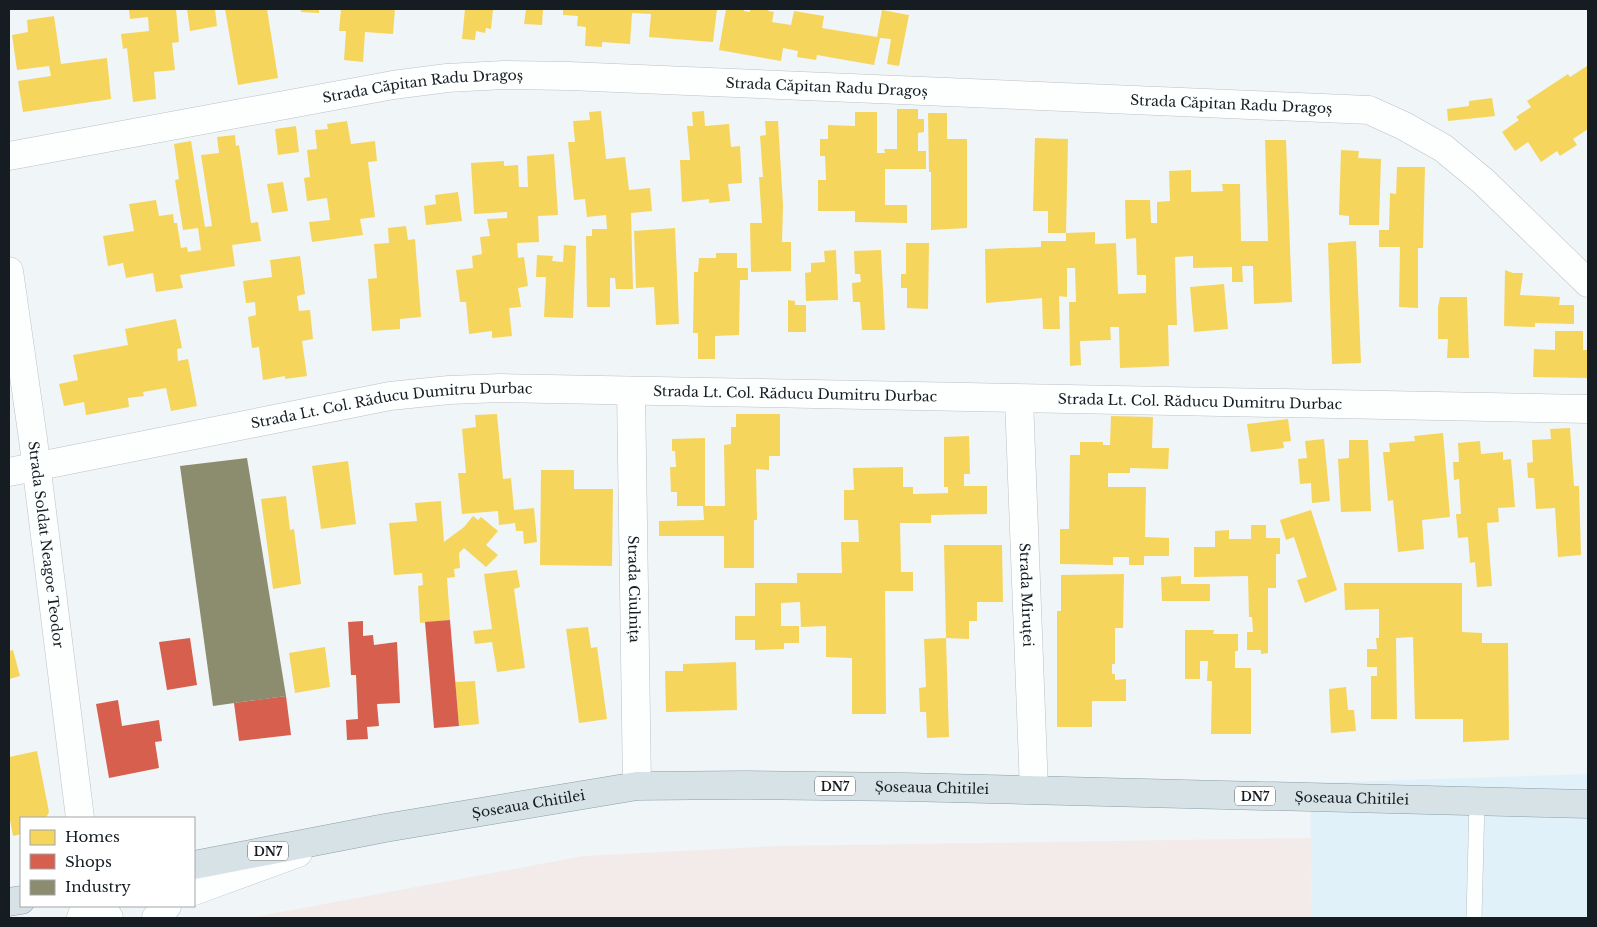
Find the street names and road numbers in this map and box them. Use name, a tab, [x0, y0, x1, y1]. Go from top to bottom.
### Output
street label: Strada Căpitan Radu Dragoș	[321, 66, 523, 107]
street label: Strada Căpitan Radu Dragoș	[725, 74, 928, 100]
street label: Strada Căpitan Radu Dragoș	[1130, 91, 1333, 117]
street label: Strada Lt. Col. Răducu Dumitru Durbac	[249, 379, 533, 433]
street label: Strada Lt. Col. Răducu Dumitru Durbac	[653, 382, 938, 405]
street label: Strada Lt. Col. Răducu Dumitru Durbac	[1058, 390, 1343, 413]
street label: Strada Soldat Neagoe Teodor	[24, 440, 68, 649]
street label: Strada Ciulnița	[624, 535, 644, 643]
street label: Strada Miruței	[1016, 543, 1038, 647]
road number: DN7	[815, 776, 855, 796]
street label: Șoseaua Chitilei	[875, 778, 990, 798]
street label: Șoseaua Chitilei	[471, 786, 587, 822]
road number: DN7	[1235, 786, 1275, 806]
street label: Șoseaua Chitilei	[1294, 788, 1409, 809]
road number: DN7	[248, 841, 288, 860]

